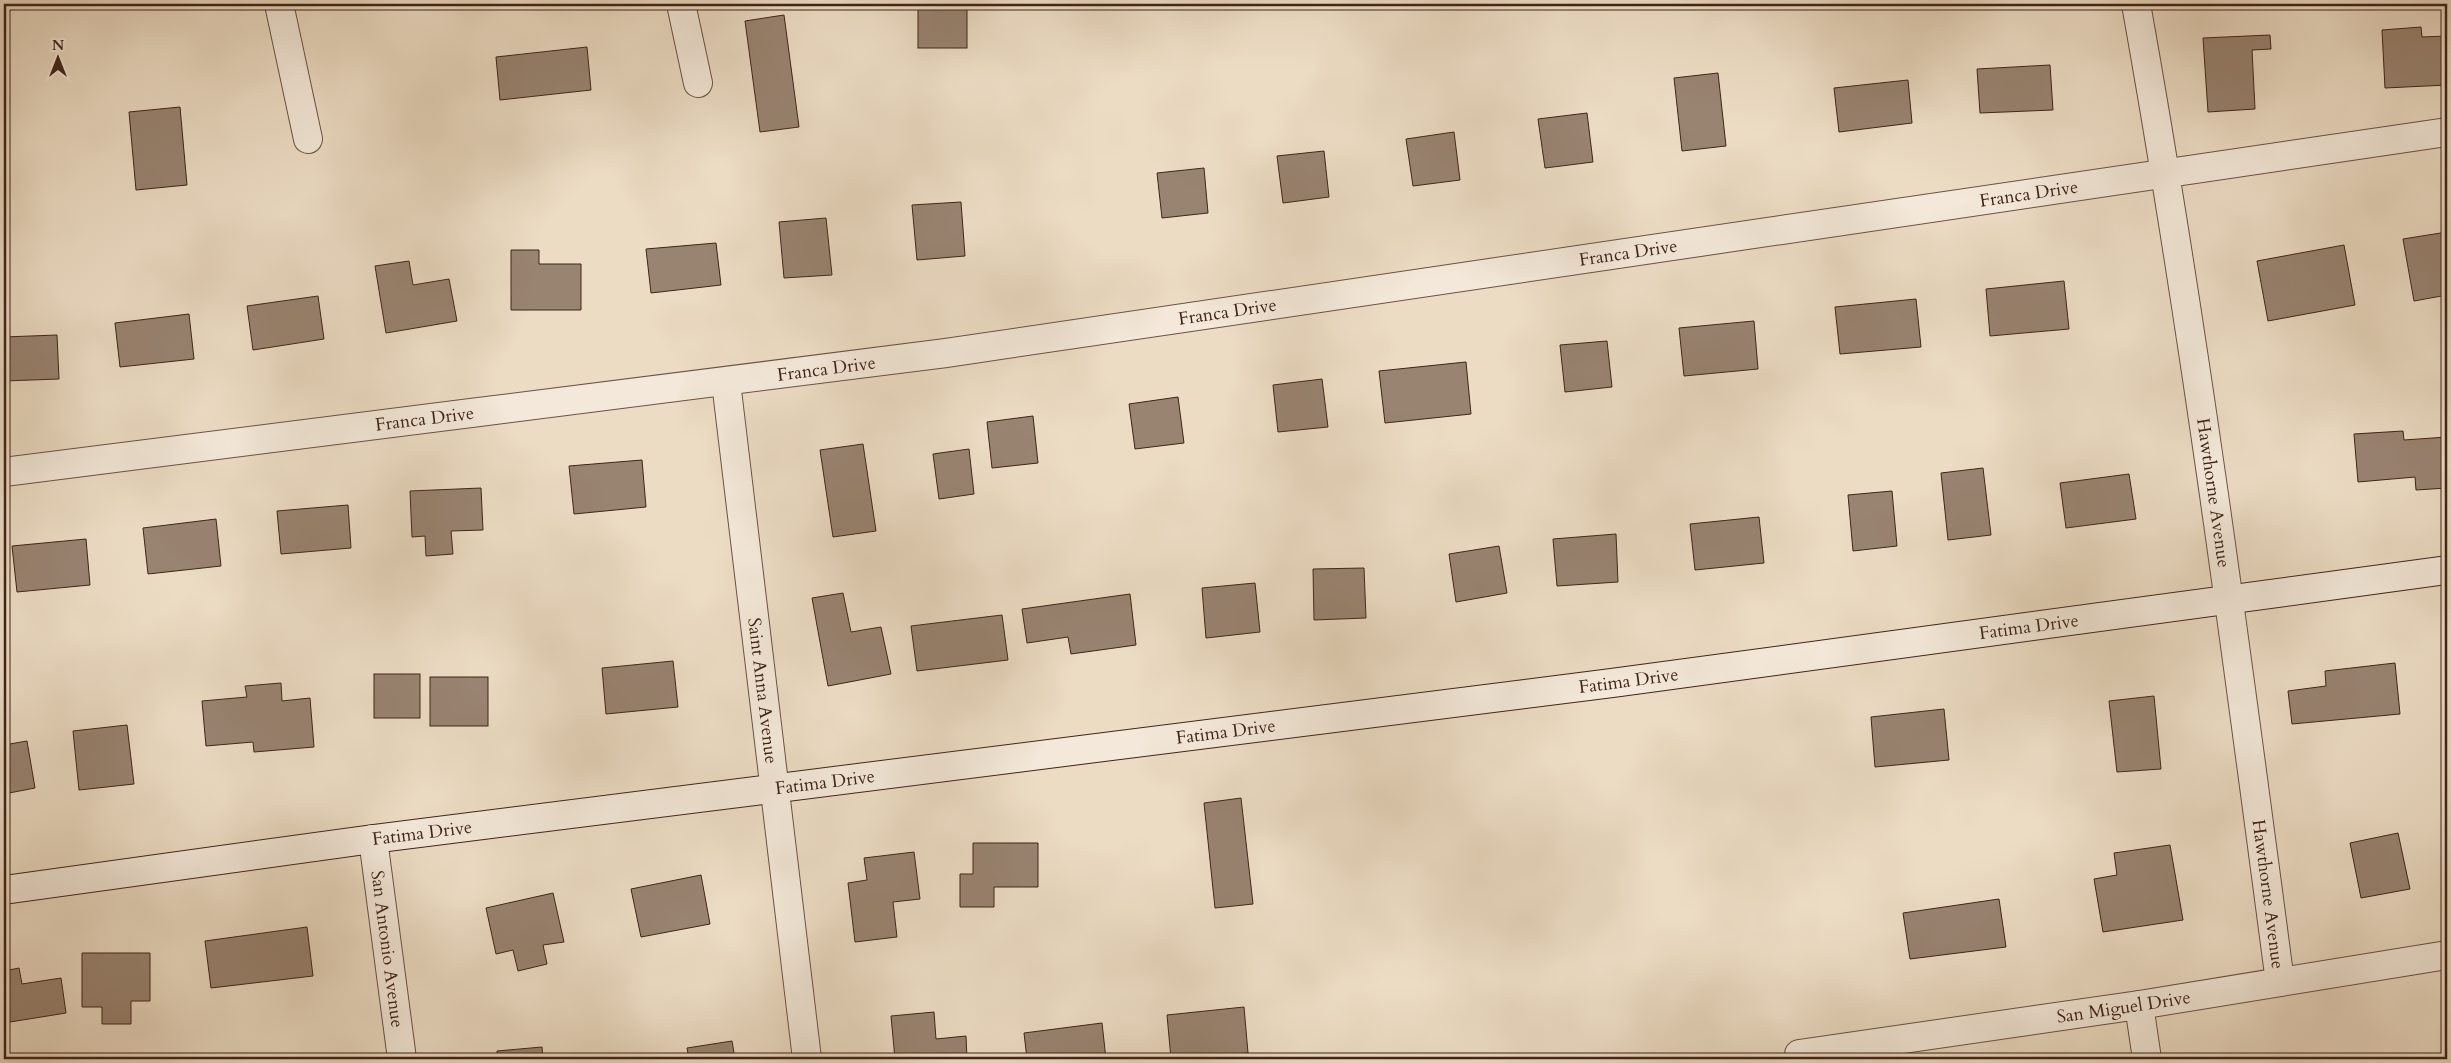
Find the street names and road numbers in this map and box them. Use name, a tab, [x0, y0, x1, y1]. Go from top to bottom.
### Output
street label: Franca Drive	[1978, 174, 2080, 213]
street label: Franca Drive	[1577, 233, 1679, 272]
street label: Franca Drive	[1177, 292, 1278, 331]
street label: Franca Drive	[776, 350, 877, 387]
street label: Franca Drive	[374, 400, 475, 437]
street label: Hawthorne Avenue	[2191, 416, 2237, 569]
street label: Fatima Drive	[1978, 607, 2080, 646]
street label: Saint Anna Avenue	[742, 616, 784, 765]
street label: Fatima Drive	[1577, 662, 1680, 700]
street label: Fatima Drive	[1174, 713, 1277, 750]
street label: Fatima Drive	[774, 763, 876, 801]
street label: Fatima Drive	[371, 814, 473, 851]
street label: Hawthorne Avenue	[2246, 818, 2291, 971]
street label: San Antonio Avenue	[365, 869, 410, 1029]
street label: San Miguel Drive	[2055, 984, 2192, 1029]

